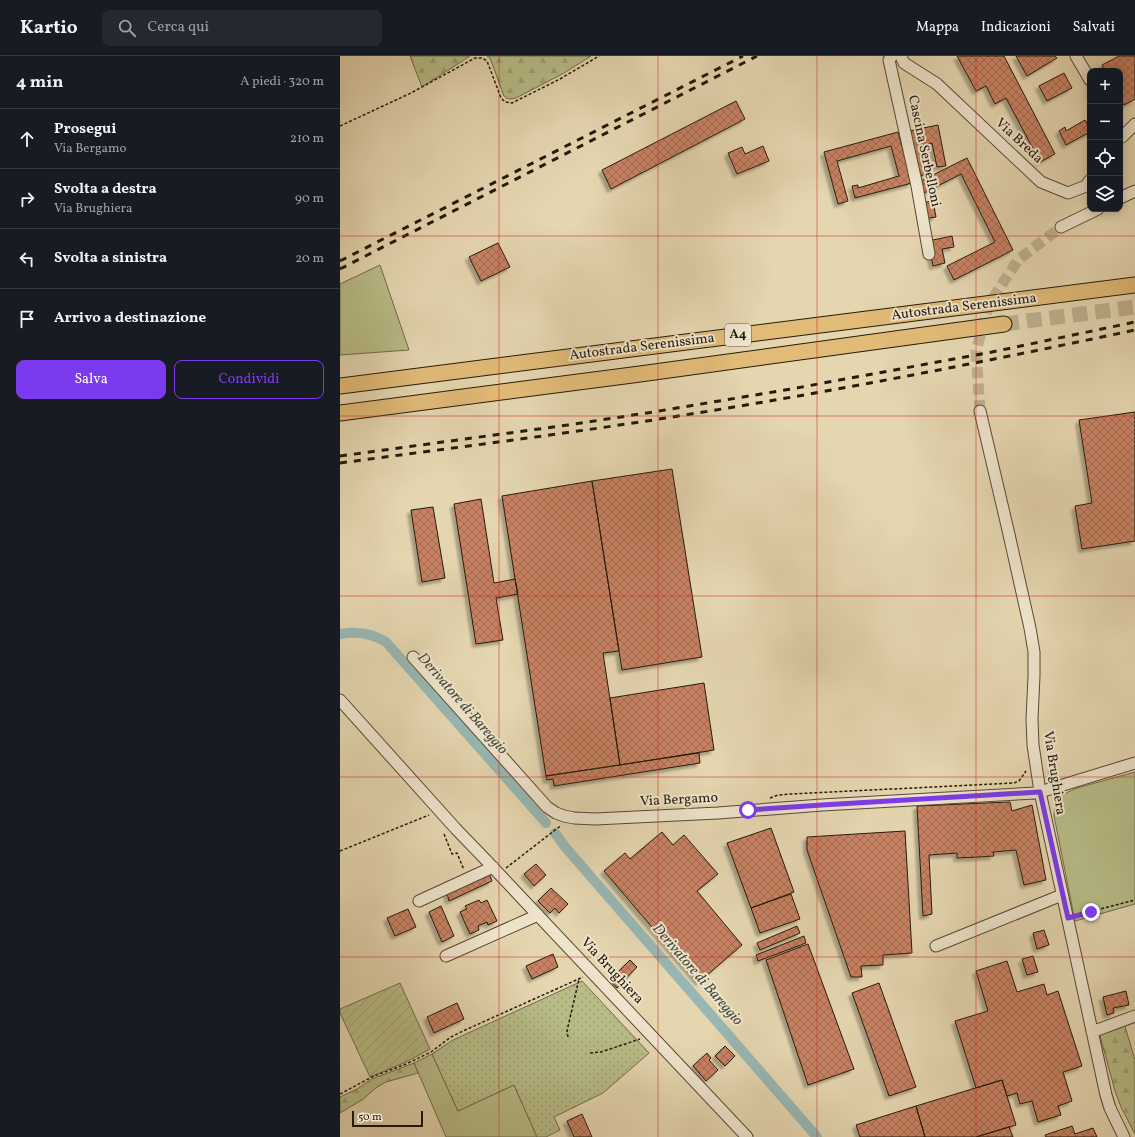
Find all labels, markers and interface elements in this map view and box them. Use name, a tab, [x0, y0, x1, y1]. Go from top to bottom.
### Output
search box	[102, 10, 382, 46]
text: Kartio	[20, 15, 78, 41]
icon: search	[116, 17, 138, 39]
text: Cerca qui	[148, 17, 209, 38]
text: Mappa	[916, 18, 959, 37]
text: Indicazioni	[981, 18, 1051, 37]
text: Salvati	[1073, 18, 1115, 37]
map controls	[1087, 68, 1123, 212]
button: +	[1087, 68, 1123, 104]
text: 4 min	[16, 71, 63, 94]
text: A piedi · 320 m	[240, 73, 324, 91]
street label: Cascina Serbelloni	[903, 93, 945, 209]
button: −	[1087, 104, 1123, 140]
street label: Via Breda	[991, 114, 1047, 168]
text: Prosegui	[54, 119, 117, 140]
icon: ahead	[16, 128, 38, 150]
text: 210 m	[290, 130, 324, 148]
text: Via Bergamo	[54, 140, 127, 158]
button: locate	[1087, 140, 1123, 176]
button: layers	[1087, 176, 1123, 212]
text: Svolta a destra	[54, 179, 157, 200]
icon: right	[16, 188, 38, 210]
text: 90 m	[295, 190, 324, 208]
text: Via Brughiera	[54, 200, 133, 218]
icon: left	[16, 248, 38, 270]
text: Svolta a sinistra	[54, 248, 167, 269]
text: 20 m	[295, 250, 324, 268]
street label: Autostrada Serenissima	[890, 289, 1038, 325]
icon: arrive	[16, 308, 38, 330]
text: Arrivo a destinazione	[54, 308, 206, 329]
road number: A4	[725, 324, 751, 346]
street label: Autostrada Serenissima	[568, 329, 716, 365]
button: Salva	[16, 360, 166, 399]
button: Condividi	[174, 360, 324, 399]
water label: Derivatore di Bareggio	[412, 648, 512, 760]
street label: Via Brughiera	[1038, 730, 1070, 816]
street label: Via Bergamo	[640, 788, 718, 812]
route start	[739, 801, 757, 819]
route end	[1082, 903, 1100, 921]
water label: Derivatore di Bareggio	[647, 919, 747, 1031]
street label: Via Brughiera	[576, 934, 648, 1008]
scale bar	[352, 1109, 423, 1128]
text: 50 m	[358, 1110, 382, 1125]

